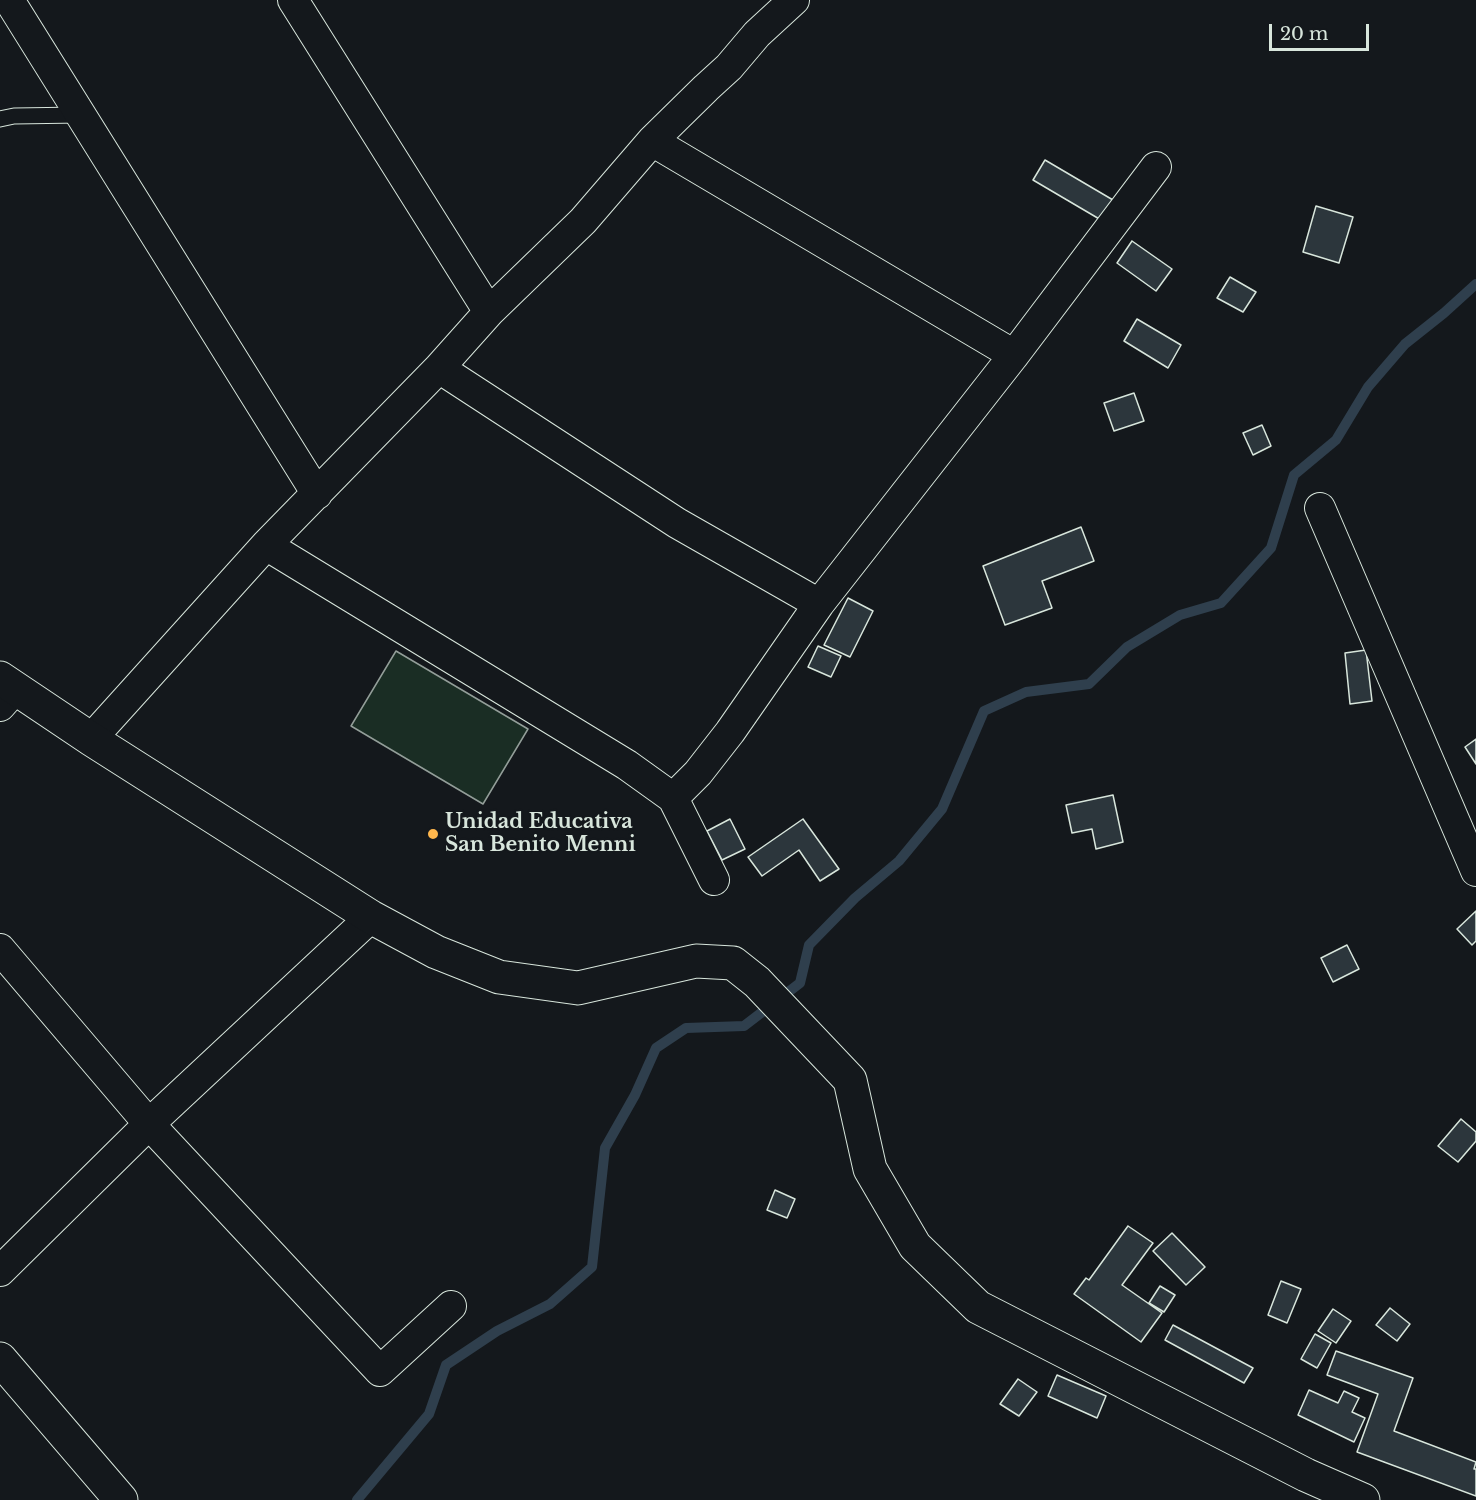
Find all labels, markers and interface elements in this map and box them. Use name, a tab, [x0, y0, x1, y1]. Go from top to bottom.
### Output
scale bar	[1272, 12, 1372, 50]
text: 20 m	[1280, 23, 1328, 45]
place label: Unidad Educativa San Benito Menni	[445, 810, 636, 857]
marker: Unidad Educativa San Benito Menni	[426, 827, 440, 841]

